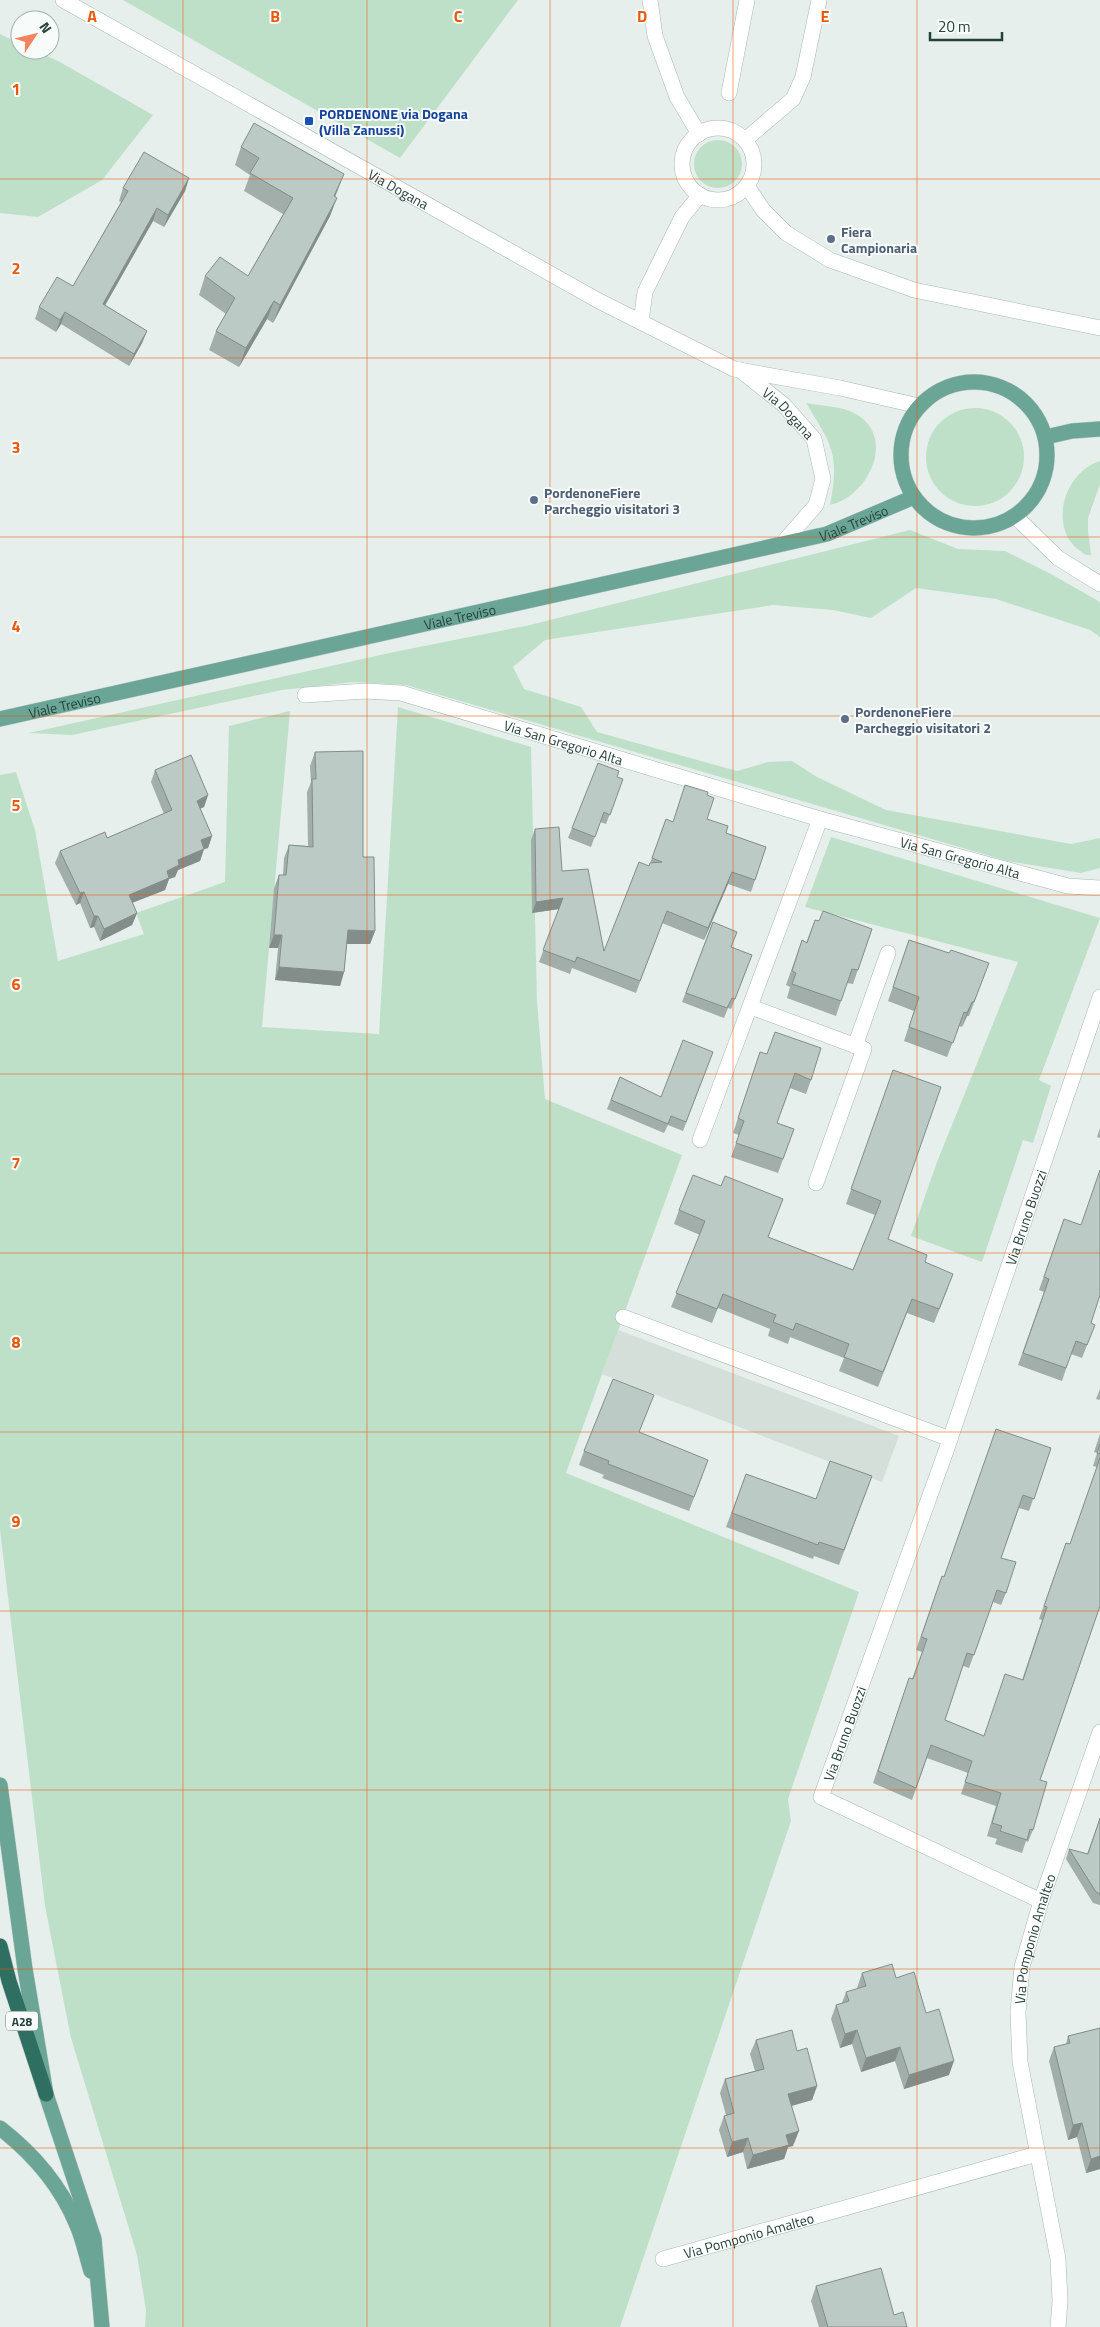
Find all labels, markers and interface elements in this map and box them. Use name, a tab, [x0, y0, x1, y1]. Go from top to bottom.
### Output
text: A	[87, 4, 97, 28]
text: B	[270, 4, 280, 28]
text: C	[454, 4, 463, 28]
text: D	[637, 4, 647, 28]
text: E	[821, 4, 830, 28]
north arrow	[10, 10, 60, 60]
scale bar	[930, 10, 1002, 42]
text: 20 m	[938, 15, 971, 38]
text: N	[35, 17, 57, 37]
text: 1	[12, 77, 20, 101]
place label: PORDENONE via Dogana (Villa Zanussi)	[319, 103, 468, 140]
marker: PORDENONE via Dogana (Villa Zanussi)	[303, 115, 315, 127]
street label: Via Dogana	[365, 163, 433, 214]
place label: Fiera Campionaria	[841, 221, 917, 258]
marker: Fiera Campionaria	[825, 233, 837, 245]
text: 2	[12, 256, 20, 280]
street label: Via Dogana	[758, 382, 820, 443]
text: 3	[12, 435, 20, 459]
place label: PordenoneFiere Parcheggio visitatori 3	[544, 482, 680, 519]
marker: PordenoneFiere Parcheggio visitatori 3	[528, 494, 540, 506]
street label: Viale Treviso	[817, 499, 891, 546]
street label: Viale Treviso	[422, 598, 498, 634]
text: 4	[12, 614, 21, 638]
street label: Viale Treviso	[26, 686, 102, 723]
place label: PordenoneFiere Parcheggio visitatori 2	[855, 701, 991, 738]
marker: PordenoneFiere Parcheggio visitatori 2	[839, 713, 851, 725]
street label: Via San Gregorio Alta	[501, 714, 626, 770]
text: 5	[12, 793, 21, 817]
street label: Via San Gregorio Alta	[898, 831, 1023, 883]
text: 6	[12, 972, 21, 996]
text: 7	[12, 1151, 20, 1175]
street label: Via Bruno Buozzi	[999, 1167, 1051, 1268]
text: 8	[12, 1330, 21, 1354]
text: 9	[12, 1509, 21, 1533]
street label: Via Bruno Buozzi	[817, 1683, 871, 1784]
street label: Via Pomponio Amalteo	[1008, 1871, 1060, 2005]
road number: A28	[6, 2012, 38, 2030]
street label: Via Pomponio Amalteo	[681, 2207, 816, 2263]

